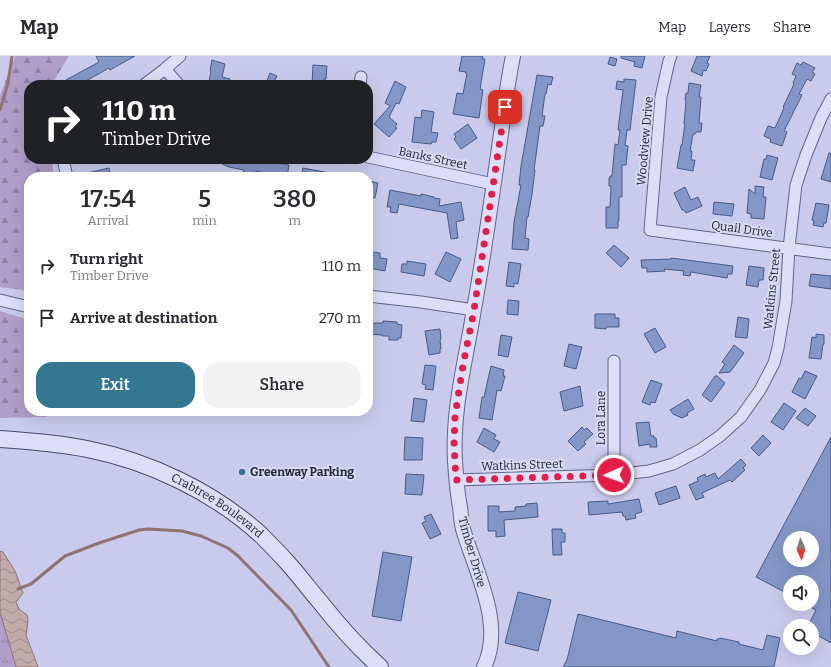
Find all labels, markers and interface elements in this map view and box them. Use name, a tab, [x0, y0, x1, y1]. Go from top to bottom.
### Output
text: Map	[20, 16, 59, 39]
text: Map	[658, 19, 686, 36]
text: Layers	[708, 19, 751, 36]
text: Share	[773, 19, 811, 36]
pin	[488, 90, 522, 124]
text: 110 m	[102, 94, 176, 127]
icon: right	[36, 96, 88, 148]
icon: arrive	[494, 96, 516, 118]
street label: Woodview Drive	[634, 96, 656, 186]
text: Timber Drive	[102, 128, 211, 150]
street label: Banks Street	[397, 144, 469, 172]
text: 17:54	[80, 185, 136, 213]
text: 5	[198, 185, 211, 213]
text: 380	[273, 185, 317, 213]
text: Arrival	[87, 213, 129, 228]
text: min	[192, 213, 217, 228]
text: m	[289, 213, 301, 228]
street label: Quail Drive	[710, 218, 774, 240]
street label: Watkins Street	[761, 247, 783, 330]
text: Turn right	[70, 250, 143, 268]
icon: right	[36, 255, 58, 277]
text: 110 m	[322, 257, 361, 275]
text: Timber Drive	[70, 268, 149, 283]
icon: arrive	[36, 307, 58, 329]
text: Arrive at destination	[70, 309, 217, 327]
text: 270 m	[319, 309, 361, 327]
button: Exit	[36, 362, 195, 408]
button: Share	[203, 362, 361, 408]
street label: Lora Lane	[594, 391, 608, 445]
position arrow	[593, 454, 635, 496]
street label: Watkins Street	[481, 457, 564, 473]
place label: Greenway Parking	[250, 465, 354, 479]
marker: Greenway Parking	[237, 467, 247, 477]
street label: Crabtree Boulevard	[169, 470, 266, 541]
street label: Timber Drive	[455, 515, 489, 589]
north arrow	[783, 531, 819, 567]
map controls	[783, 531, 819, 655]
button: sound	[783, 575, 819, 611]
button: search	[783, 619, 819, 655]

